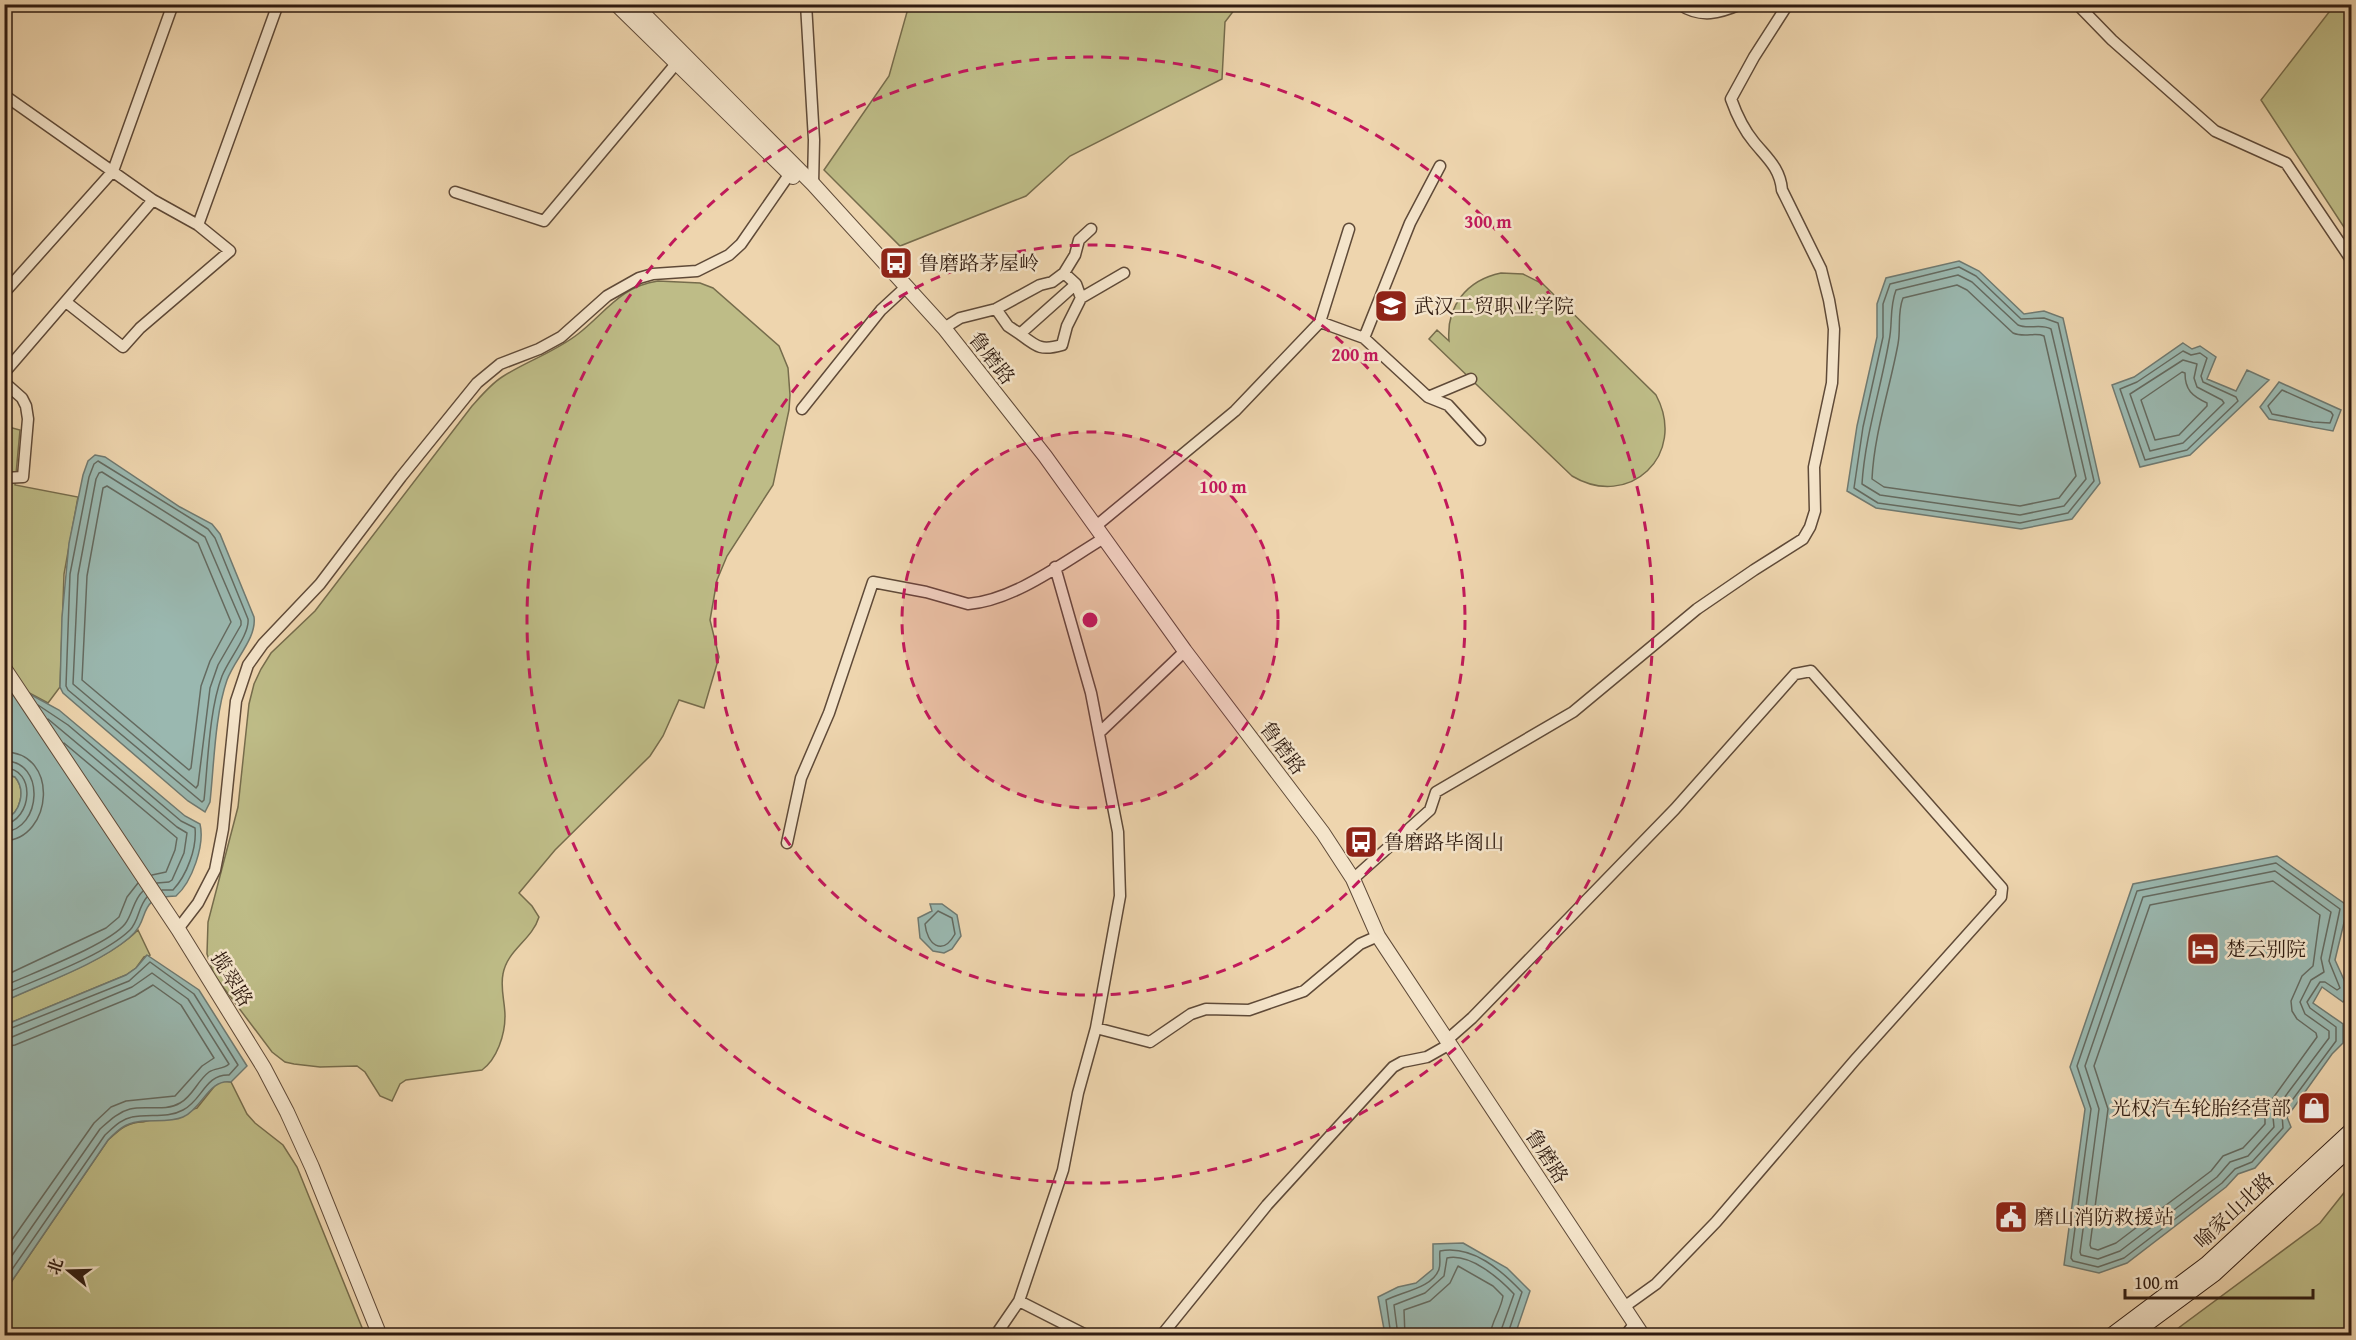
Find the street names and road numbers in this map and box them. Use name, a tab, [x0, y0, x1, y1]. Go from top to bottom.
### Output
street label: 鲁磨路	[962, 325, 1022, 390]
street label: 鲁磨路	[1254, 715, 1313, 780]
street label: 揽翠路	[204, 946, 261, 1012]
street label: 鲁磨路	[1519, 1123, 1576, 1189]
street label: 喻家山北路	[2187, 1165, 2280, 1254]

